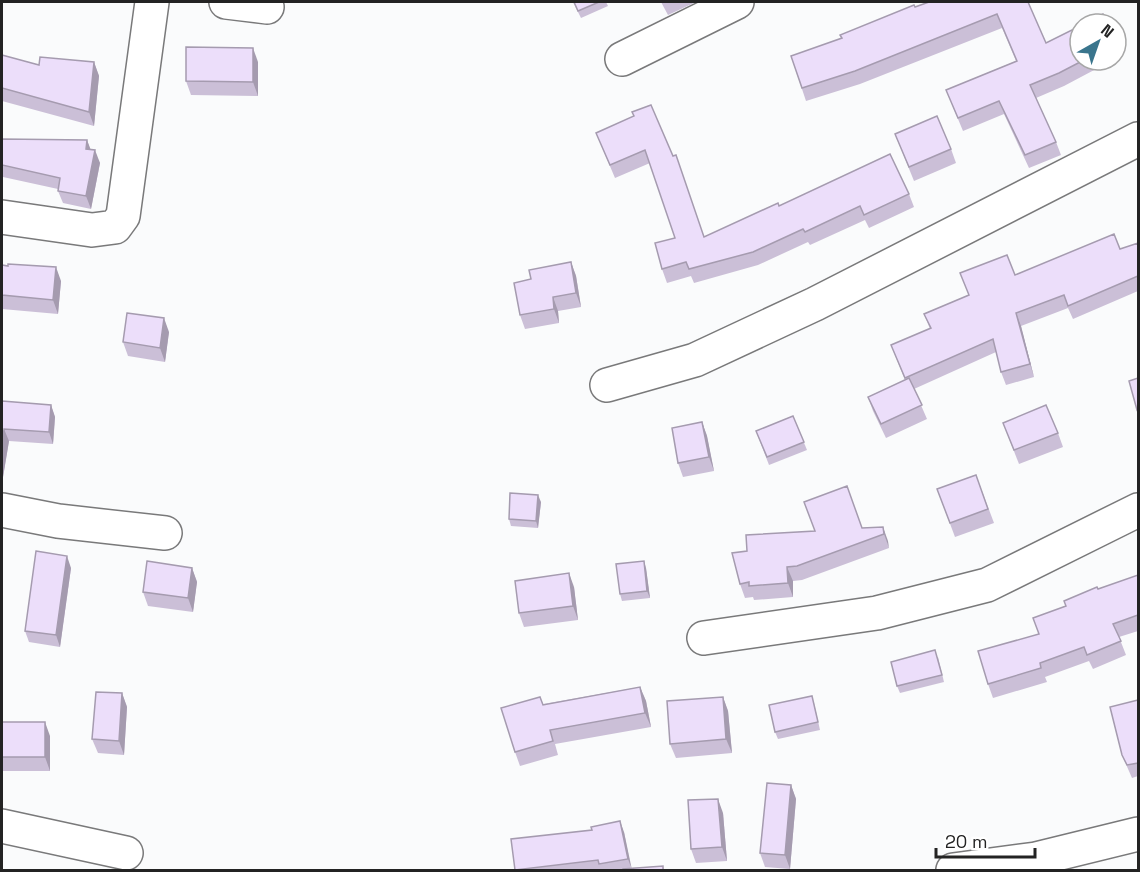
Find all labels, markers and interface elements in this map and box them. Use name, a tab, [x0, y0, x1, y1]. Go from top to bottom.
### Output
north arrow	[1068, 12, 1128, 72]
text: N	[1096, 19, 1118, 42]
scale bar	[936, 821, 1035, 859]
text: 20 m	[945, 830, 988, 853]

